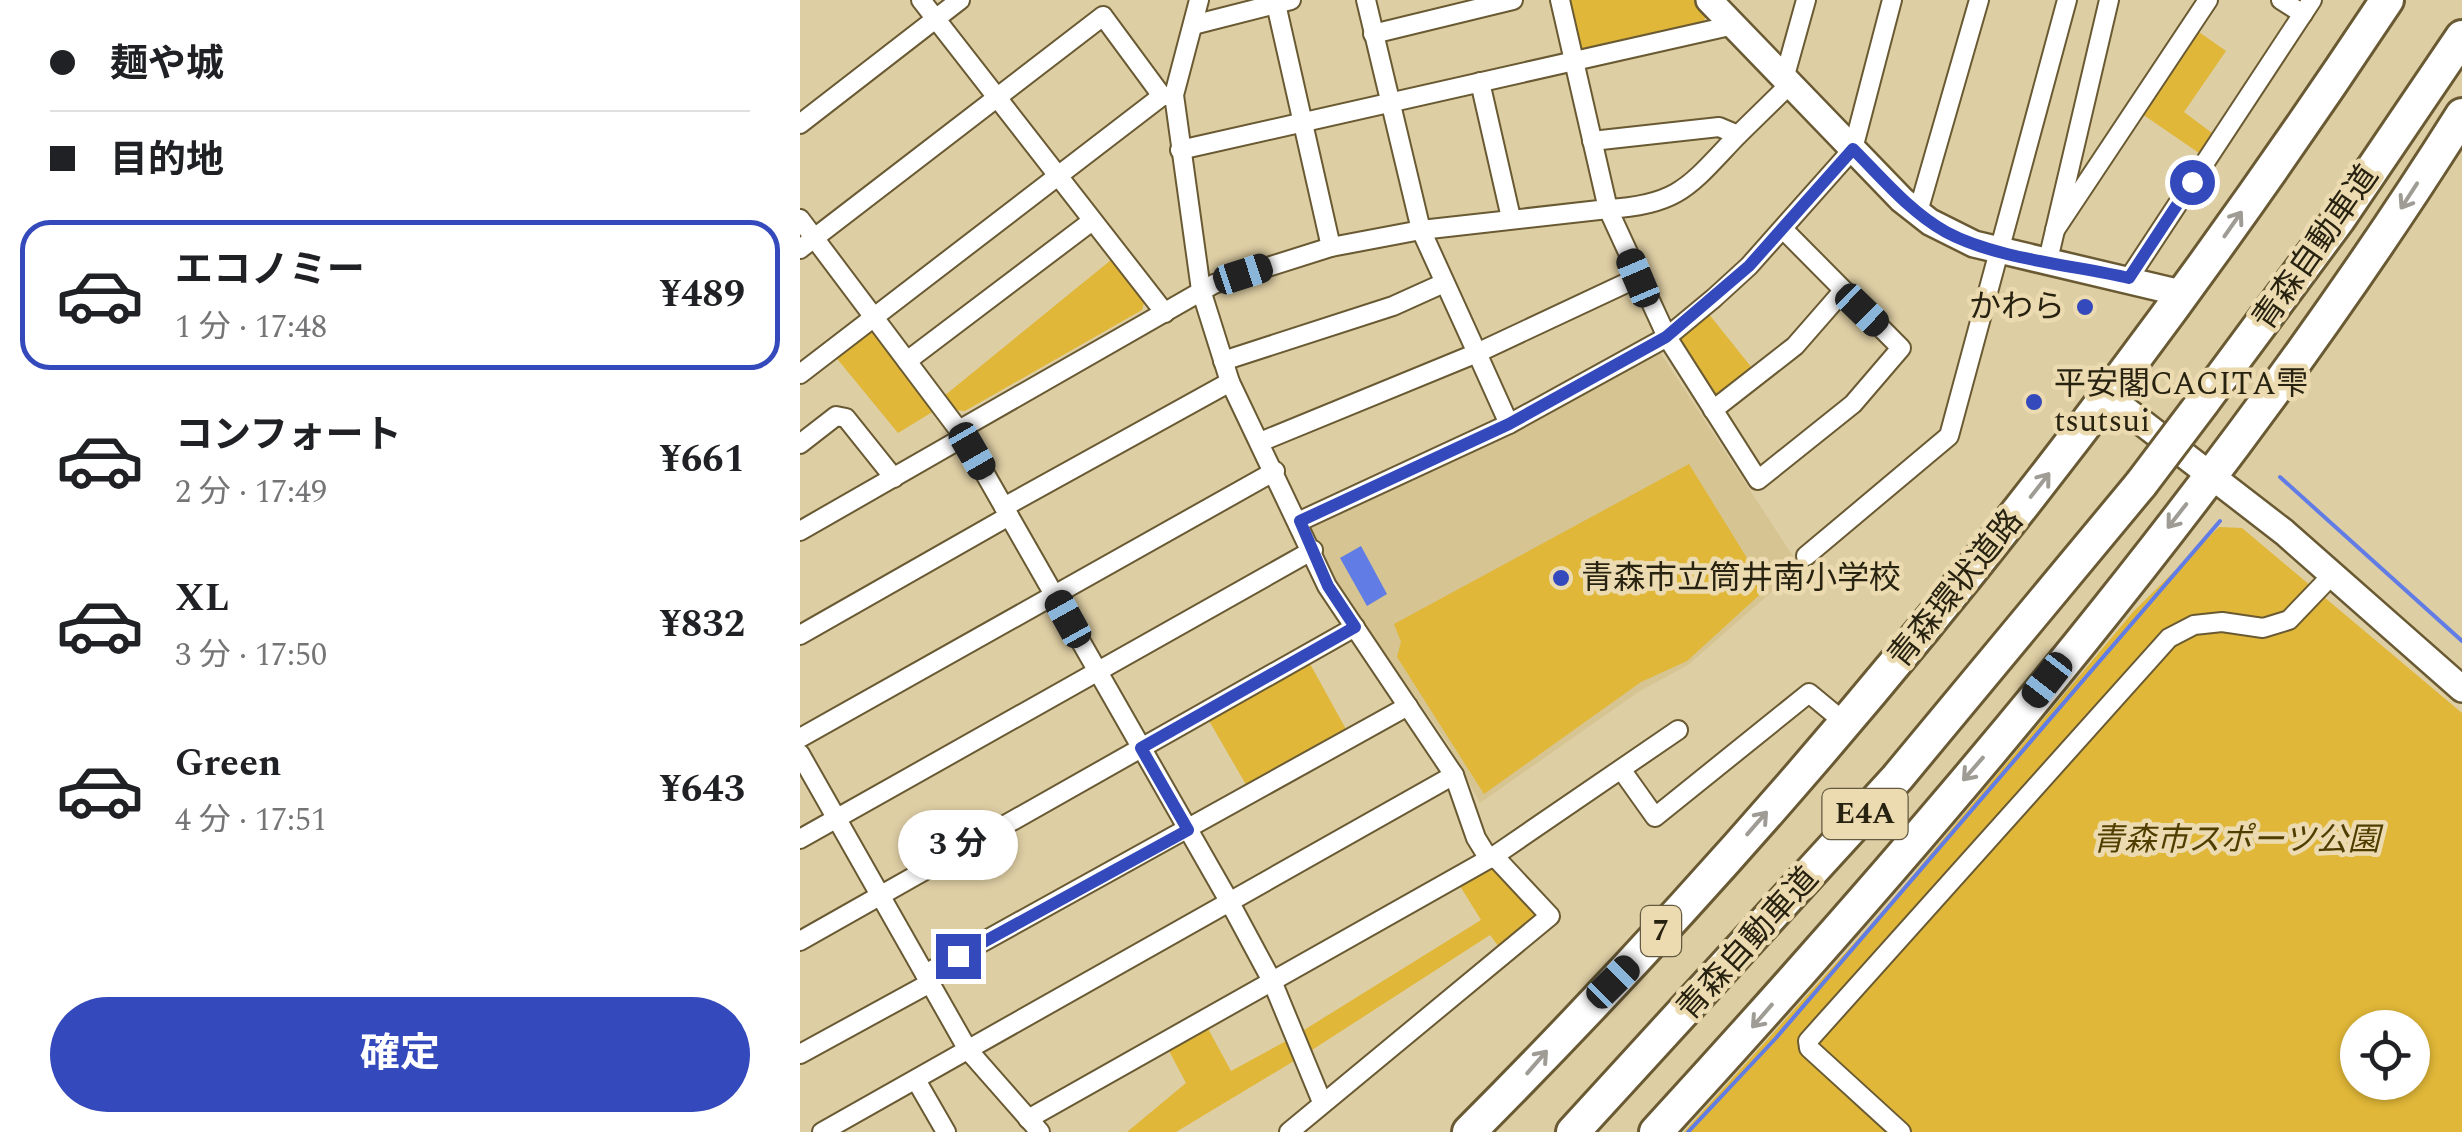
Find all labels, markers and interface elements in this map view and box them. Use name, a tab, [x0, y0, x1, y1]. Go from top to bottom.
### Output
text: 麺や城	[110, 36, 224, 94]
text: 目的地	[110, 132, 224, 190]
street label: 青森自動車道	[2241, 155, 2391, 341]
route start	[2170, 160, 2215, 205]
one-way arrow	[2398, 182, 2419, 210]
one-way arrow	[2223, 211, 2244, 239]
text: エコノミー	[175, 242, 365, 300]
car	[1612, 245, 1664, 311]
icon: car	[55, 250, 145, 340]
car	[1210, 250, 1276, 298]
text: ¥489	[660, 266, 745, 324]
car	[1830, 278, 1894, 342]
place label: かわら	[1969, 283, 2065, 332]
marker: かわら	[2074, 296, 2096, 318]
text: 1 分 · 17:48	[175, 303, 327, 352]
place label: 平安閣CACITA雫 tsutsui	[2054, 360, 2308, 446]
marker: 平安閣CACITA雫 tsutsui	[2023, 391, 2045, 413]
text: コンフォート	[175, 407, 402, 465]
icon: car	[55, 415, 145, 505]
car	[944, 418, 1000, 484]
text: ¥661	[660, 431, 745, 489]
text: 2 分 · 17:49	[175, 468, 327, 517]
one-way arrow	[2029, 473, 2051, 499]
street label: 青森環状道路	[1877, 499, 2035, 679]
one-way arrow	[2166, 502, 2188, 528]
place label: 青森市立筒井南小学校	[1581, 554, 1901, 603]
marker: 青森市立筒井南小学校	[1550, 567, 1572, 589]
text: XL	[175, 570, 229, 628]
icon: car	[55, 580, 145, 670]
car	[1040, 585, 1096, 653]
text: ¥832	[660, 596, 745, 654]
text: 3 分 · 17:50	[175, 631, 327, 680]
car	[2017, 647, 2077, 713]
text: Green	[175, 735, 282, 793]
icon: car	[55, 745, 145, 835]
one-way arrow	[1962, 756, 1985, 781]
text: ¥643	[660, 761, 745, 819]
road number: E4A	[1822, 789, 1908, 839]
text: 4 分 · 17:51	[175, 796, 327, 845]
callout: 3 分	[898, 811, 1018, 881]
one-way arrow	[1746, 811, 1769, 836]
park label: 青森市スポーツ公園	[2092, 816, 2384, 865]
text: 3 分	[929, 820, 987, 869]
street label: 青森自動車道	[1666, 856, 1830, 1032]
road number: 7	[1641, 906, 1681, 956]
route end	[936, 934, 981, 979]
car	[1581, 950, 1645, 1014]
button: 確定	[50, 997, 750, 1112]
one-way arrow	[1750, 1003, 1773, 1028]
map controls	[2340, 1010, 2430, 1100]
button: locate	[2340, 1010, 2430, 1100]
one-way arrow	[1525, 1050, 1548, 1075]

